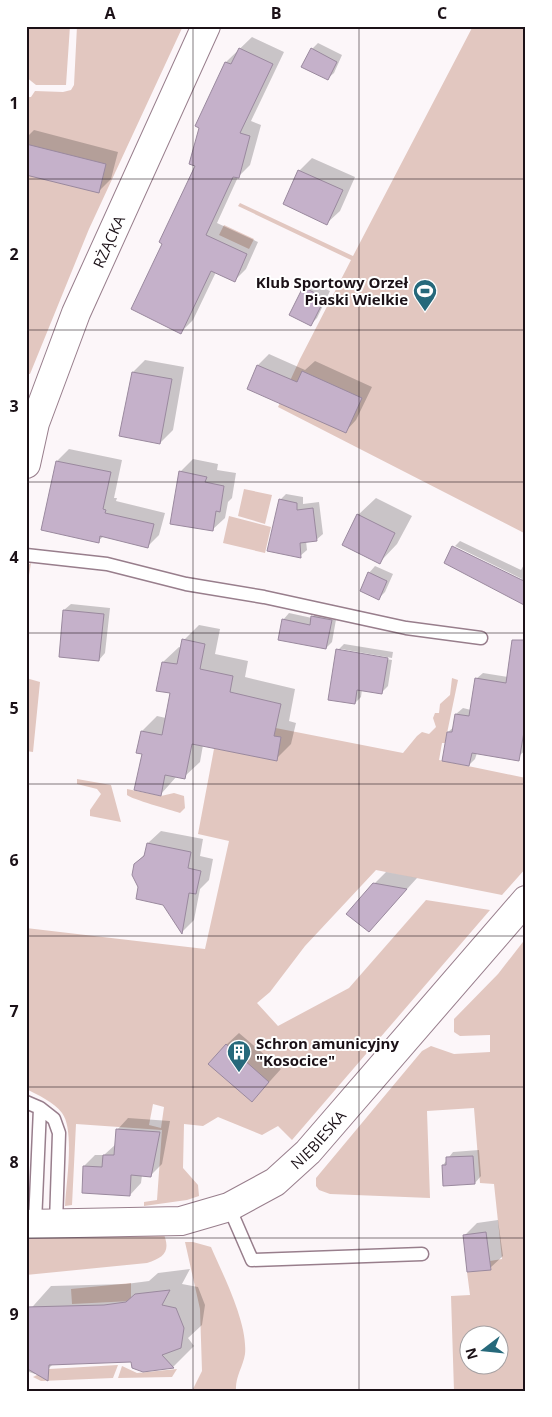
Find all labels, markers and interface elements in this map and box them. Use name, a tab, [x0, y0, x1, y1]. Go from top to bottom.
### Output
text: A	[104, 2, 116, 24]
text: B	[271, 2, 281, 24]
text: C	[437, 2, 447, 24]
text: 1	[9, 92, 19, 114]
street label: RŻĄCKA	[88, 212, 129, 271]
text: 2	[9, 243, 19, 265]
place label: Klub Sportowy Orzeł Piaski Wielkie	[256, 272, 408, 309]
sports icon: Klub Sportowy Orzeł Piaski Wielkie	[412, 278, 438, 312]
text: 3	[9, 395, 19, 417]
text: 4	[9, 546, 19, 568]
text: 5	[9, 697, 19, 719]
text: 6	[9, 849, 19, 871]
text: 7	[9, 1000, 19, 1022]
place label: Schron amunicyjny "Kosocice"	[256, 1033, 399, 1070]
building icon: Schron amunicyjny "Kosocice"	[226, 1039, 252, 1073]
street label: NIEBIESKA	[286, 1105, 350, 1173]
text: 8	[9, 1151, 19, 1173]
text: 9	[9, 1303, 19, 1325]
north arrow	[460, 1324, 510, 1374]
text: N	[460, 1346, 482, 1362]

